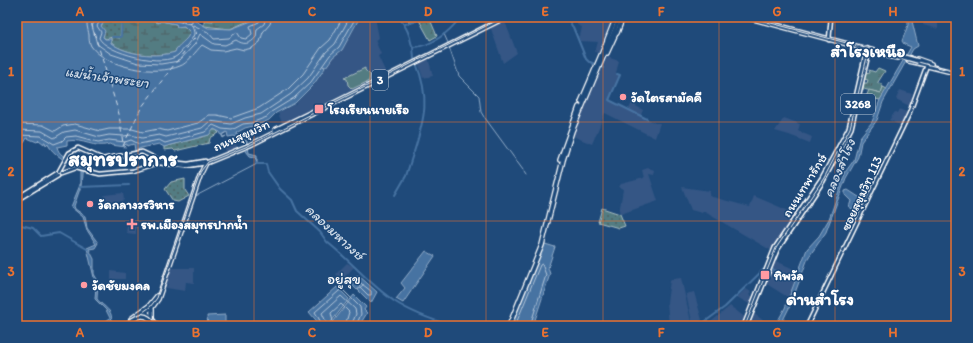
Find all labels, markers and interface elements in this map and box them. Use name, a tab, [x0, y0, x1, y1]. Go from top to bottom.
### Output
text: A	[75, 4, 85, 19]
text: B	[192, 4, 201, 19]
text: C	[308, 4, 317, 19]
text: D	[424, 4, 433, 19]
text: E	[541, 4, 549, 19]
text: F	[658, 4, 665, 19]
text: G	[773, 4, 782, 19]
text: H	[889, 4, 898, 19]
district label: สำโรงเหนือ	[830, 41, 906, 61]
water label: แม่น้ำเจ้าพระยา	[64, 62, 151, 92]
text: 1	[8, 64, 14, 79]
text: 1	[959, 64, 965, 79]
road number: 3	[372, 70, 388, 90]
place label: วัดไตรสามัคคี	[631, 90, 702, 105]
marker: วัดไตรสามัคคี	[618, 92, 628, 102]
road number: 3268	[841, 94, 875, 114]
place label: โรงเรียนนายเรือ	[327, 102, 409, 117]
marker: โรงเรียนนายเรือ	[313, 103, 325, 115]
street label: ถนนสุขุมวิท	[211, 116, 273, 156]
water label: คลองสำโรง	[819, 135, 860, 200]
district label: สมุทรปราการ	[68, 146, 178, 173]
street label: ถนนเทพารักษ์	[779, 150, 830, 220]
street label: ซอยสุขุมวิท 113	[838, 153, 887, 234]
text: 2	[8, 164, 15, 179]
text: 2	[959, 164, 966, 179]
place label: วัดกลางวรวิหาร	[98, 197, 174, 212]
marker: วัดกลางวรวิหาร	[85, 199, 95, 209]
water label: คลองมหาวงษ์	[302, 201, 369, 265]
place label: รพ.เมืองสมุทรปากน้ำ	[141, 214, 248, 234]
marker: รพ.เมืองสมุทรปากน้ำ	[126, 218, 138, 230]
text: 3	[7, 264, 15, 279]
text: 3	[958, 264, 966, 279]
place label: ทิพวัล	[773, 268, 804, 283]
marker: ทิพวัล	[759, 269, 771, 281]
district label: อยู่สุข	[327, 270, 361, 289]
place label: วัดชัยมงคล	[92, 278, 150, 293]
marker: วัดชัยมงคล	[79, 280, 89, 290]
district label: ด่านสำโรง	[786, 289, 854, 309]
text: A	[75, 325, 85, 340]
text: B	[192, 325, 201, 340]
text: C	[308, 325, 317, 340]
text: D	[424, 325, 433, 340]
text: E	[541, 325, 549, 340]
text: F	[658, 325, 665, 340]
text: G	[773, 325, 782, 340]
text: H	[889, 325, 898, 340]

